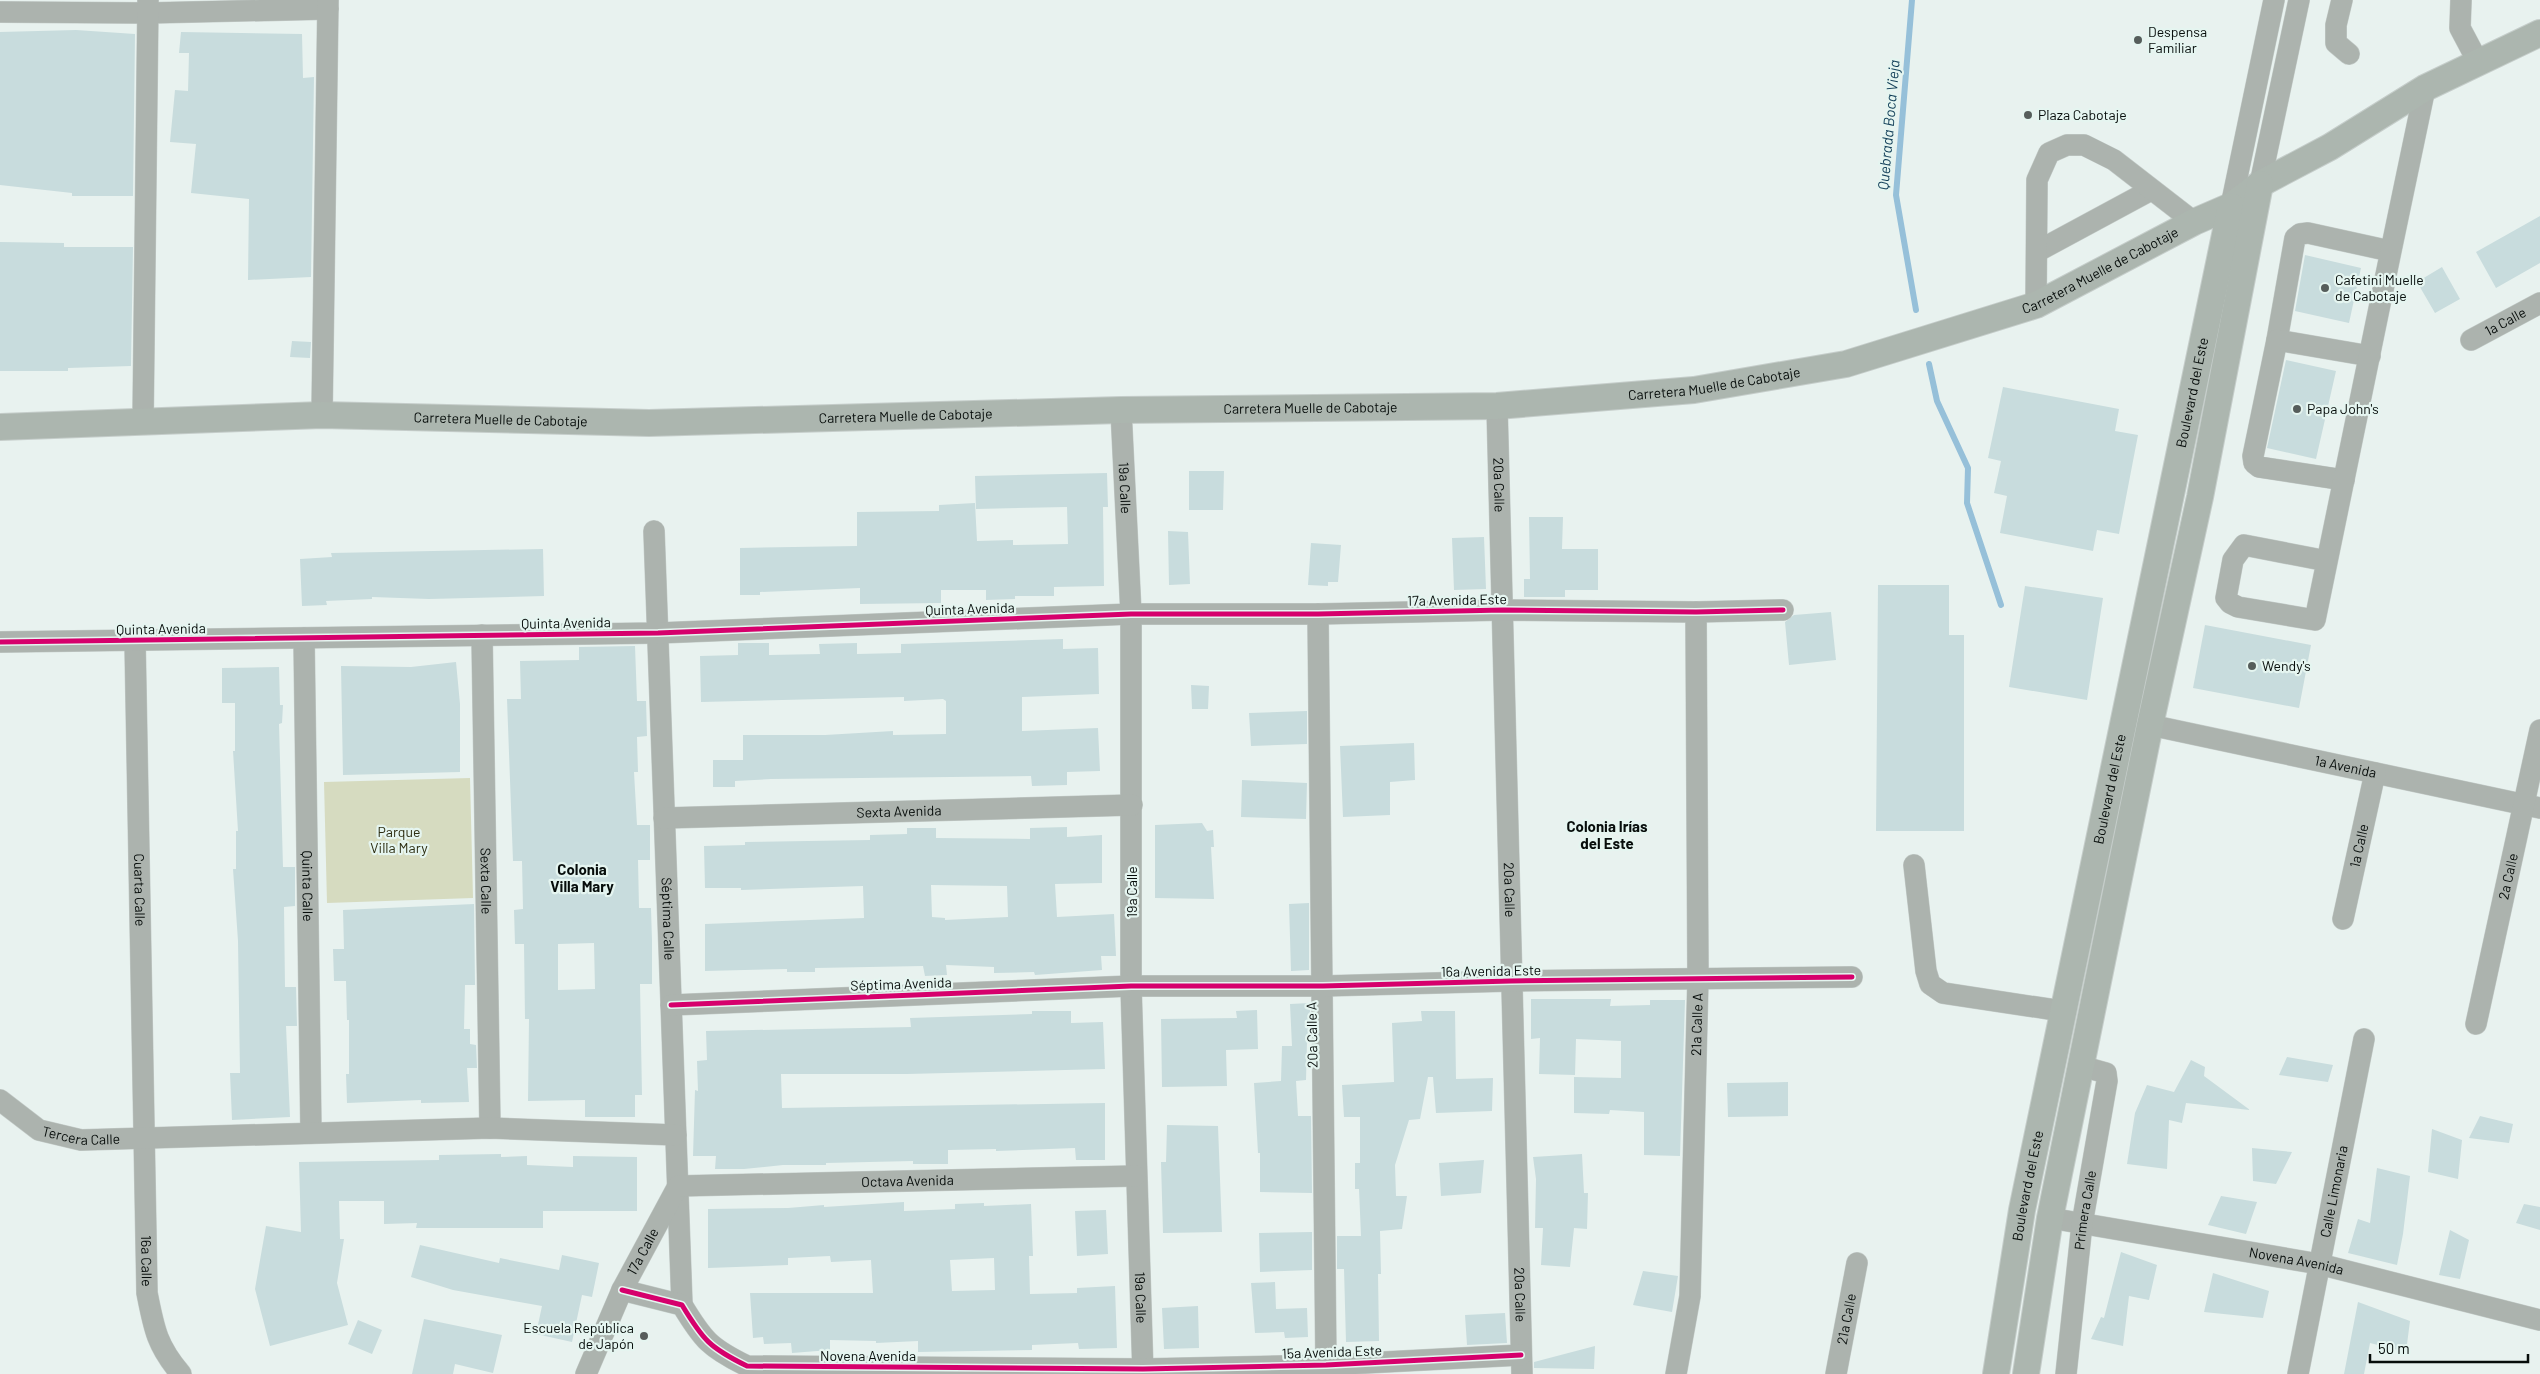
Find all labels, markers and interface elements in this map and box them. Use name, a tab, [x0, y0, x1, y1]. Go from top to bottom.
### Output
place label: Despensa Familiar	[2148, 23, 2207, 56]
marker: Despensa Familiar	[2132, 34, 2144, 46]
water label: Quebrada Boca Vieja	[1873, 59, 1903, 191]
place label: Plaza Cabotaje	[2038, 106, 2127, 123]
marker: Plaza Cabotaje	[2022, 109, 2034, 121]
street label: Carretera Muelle de Cabotaje	[2020, 223, 2181, 317]
place label: Cafetini Muelle de Cabotaje	[2335, 271, 2424, 304]
marker: Cafetini Muelle de Cabotaje	[2319, 282, 2331, 294]
street label: 1a Calle	[2482, 303, 2529, 339]
street label: Boulevard del Este	[2172, 336, 2211, 449]
street label: Carretera Muelle de Cabotaje	[1627, 363, 1802, 403]
street label: Carretera Muelle de Cabotaje	[1223, 398, 1398, 417]
place label: Papa John's	[2307, 400, 2379, 417]
marker: Papa John's	[2291, 403, 2303, 415]
street label: Carretera Muelle de Cabotaje	[818, 405, 993, 426]
street label: Carretera Muelle de Cabotaje	[414, 408, 588, 429]
street label: 20a Calle	[1490, 457, 1509, 513]
street label: 19a Calle	[1116, 462, 1135, 514]
street label: 17a Avenida Este	[1407, 590, 1507, 609]
street label: Quinta Avenida	[925, 598, 1015, 619]
street label: Quinta Avenida	[521, 613, 611, 632]
street label: Quinta Avenida	[116, 619, 206, 638]
place label: Wendy's	[2262, 657, 2311, 674]
marker: Wendy's	[2246, 660, 2258, 672]
street label: Boulevard del Este	[2089, 732, 2129, 846]
street label: 1a Avenida	[2313, 751, 2378, 781]
street label: Sexta Avenida	[856, 801, 942, 821]
district label: Colonia Irías del Este	[1566, 817, 1648, 852]
street label: 1a Calle	[2346, 822, 2372, 869]
park label: Parque Villa Mary	[370, 823, 428, 856]
street label: Sexta Calle	[477, 847, 496, 914]
street label: Quinta Calle	[299, 850, 317, 922]
street label: 2a Calle	[2494, 852, 2521, 901]
street label: Cuarta Calle	[131, 853, 149, 927]
district label: Colonia Villa Mary	[550, 860, 614, 895]
street label: 20a Calle	[1501, 862, 1519, 917]
street label: 19a Calle	[1123, 866, 1140, 918]
street label: Séptima Calle	[659, 877, 679, 961]
street label: 16a Avenida Este	[1441, 961, 1541, 980]
street label: Séptima Avenida	[850, 973, 952, 994]
street label: 21a Calle A	[1687, 992, 1706, 1056]
street label: 20a Calle A	[1302, 1001, 1321, 1068]
street label: Tercera Calle	[40, 1122, 120, 1148]
street label: Boulevard del Este	[2008, 1129, 2046, 1242]
street label: Calle Limonaria	[2316, 1144, 2351, 1239]
street label: Primera Calle	[2070, 1169, 2099, 1251]
street label: Octava Avenida	[861, 1171, 954, 1190]
street label: 17a Calle	[623, 1225, 662, 1278]
street label: 16a Calle	[138, 1235, 156, 1287]
street label: Novena Avenida	[2248, 1243, 2346, 1278]
street label: 20a Calle	[1511, 1267, 1530, 1322]
street label: 19a Calle	[1132, 1272, 1150, 1324]
street label: 21a Calle	[1833, 1292, 1859, 1346]
place label: Escuela República de Japón	[523, 1319, 634, 1352]
marker: Escuela República de Japón	[638, 1330, 650, 1342]
scale bar	[2370, 1332, 2528, 1364]
text: 50 m	[2378, 1339, 2410, 1357]
street label: 15a Avenida Este	[1282, 1341, 1382, 1362]
street label: Novena Avenida	[820, 1347, 916, 1364]

